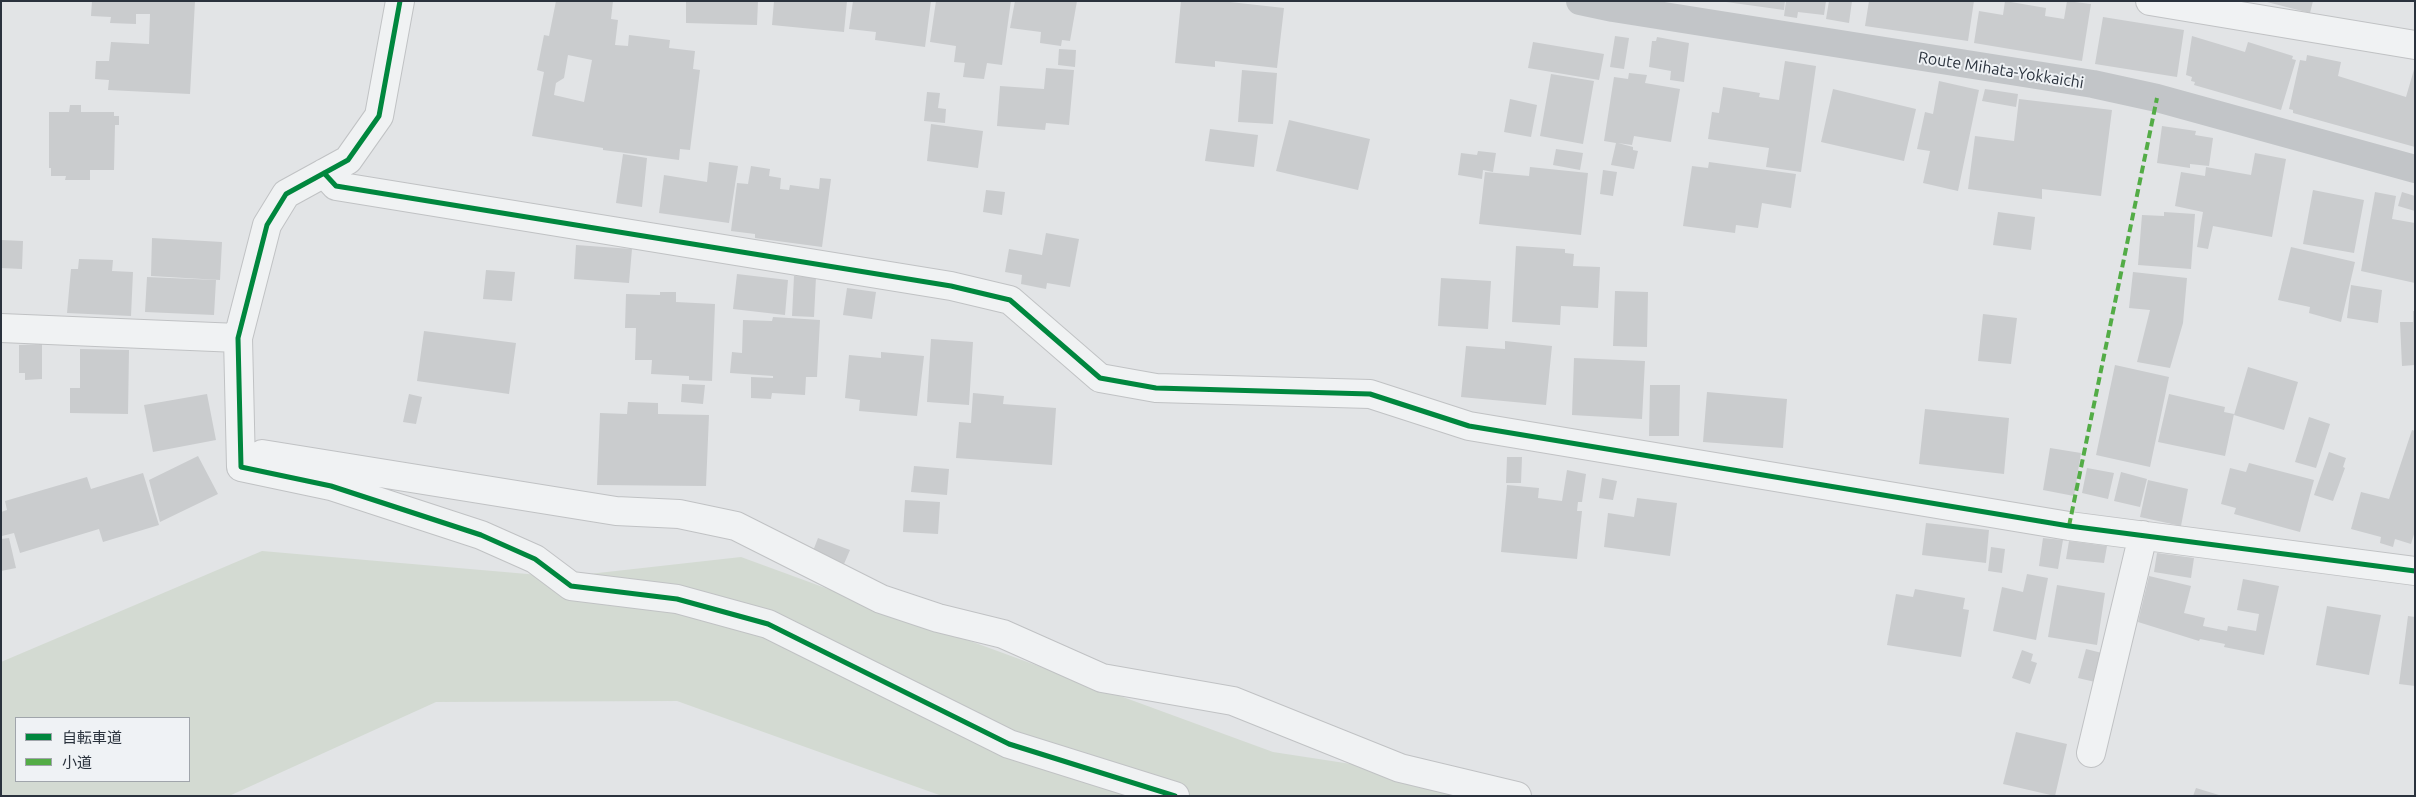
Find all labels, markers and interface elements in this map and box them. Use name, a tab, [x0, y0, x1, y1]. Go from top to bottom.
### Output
street label: Route Mihata-Yokkaichi	[1917, 47, 2085, 93]
legend	[15, 717, 190, 782]
text: 自転車道	[62, 729, 122, 746]
text: 小道	[62, 754, 92, 771]

